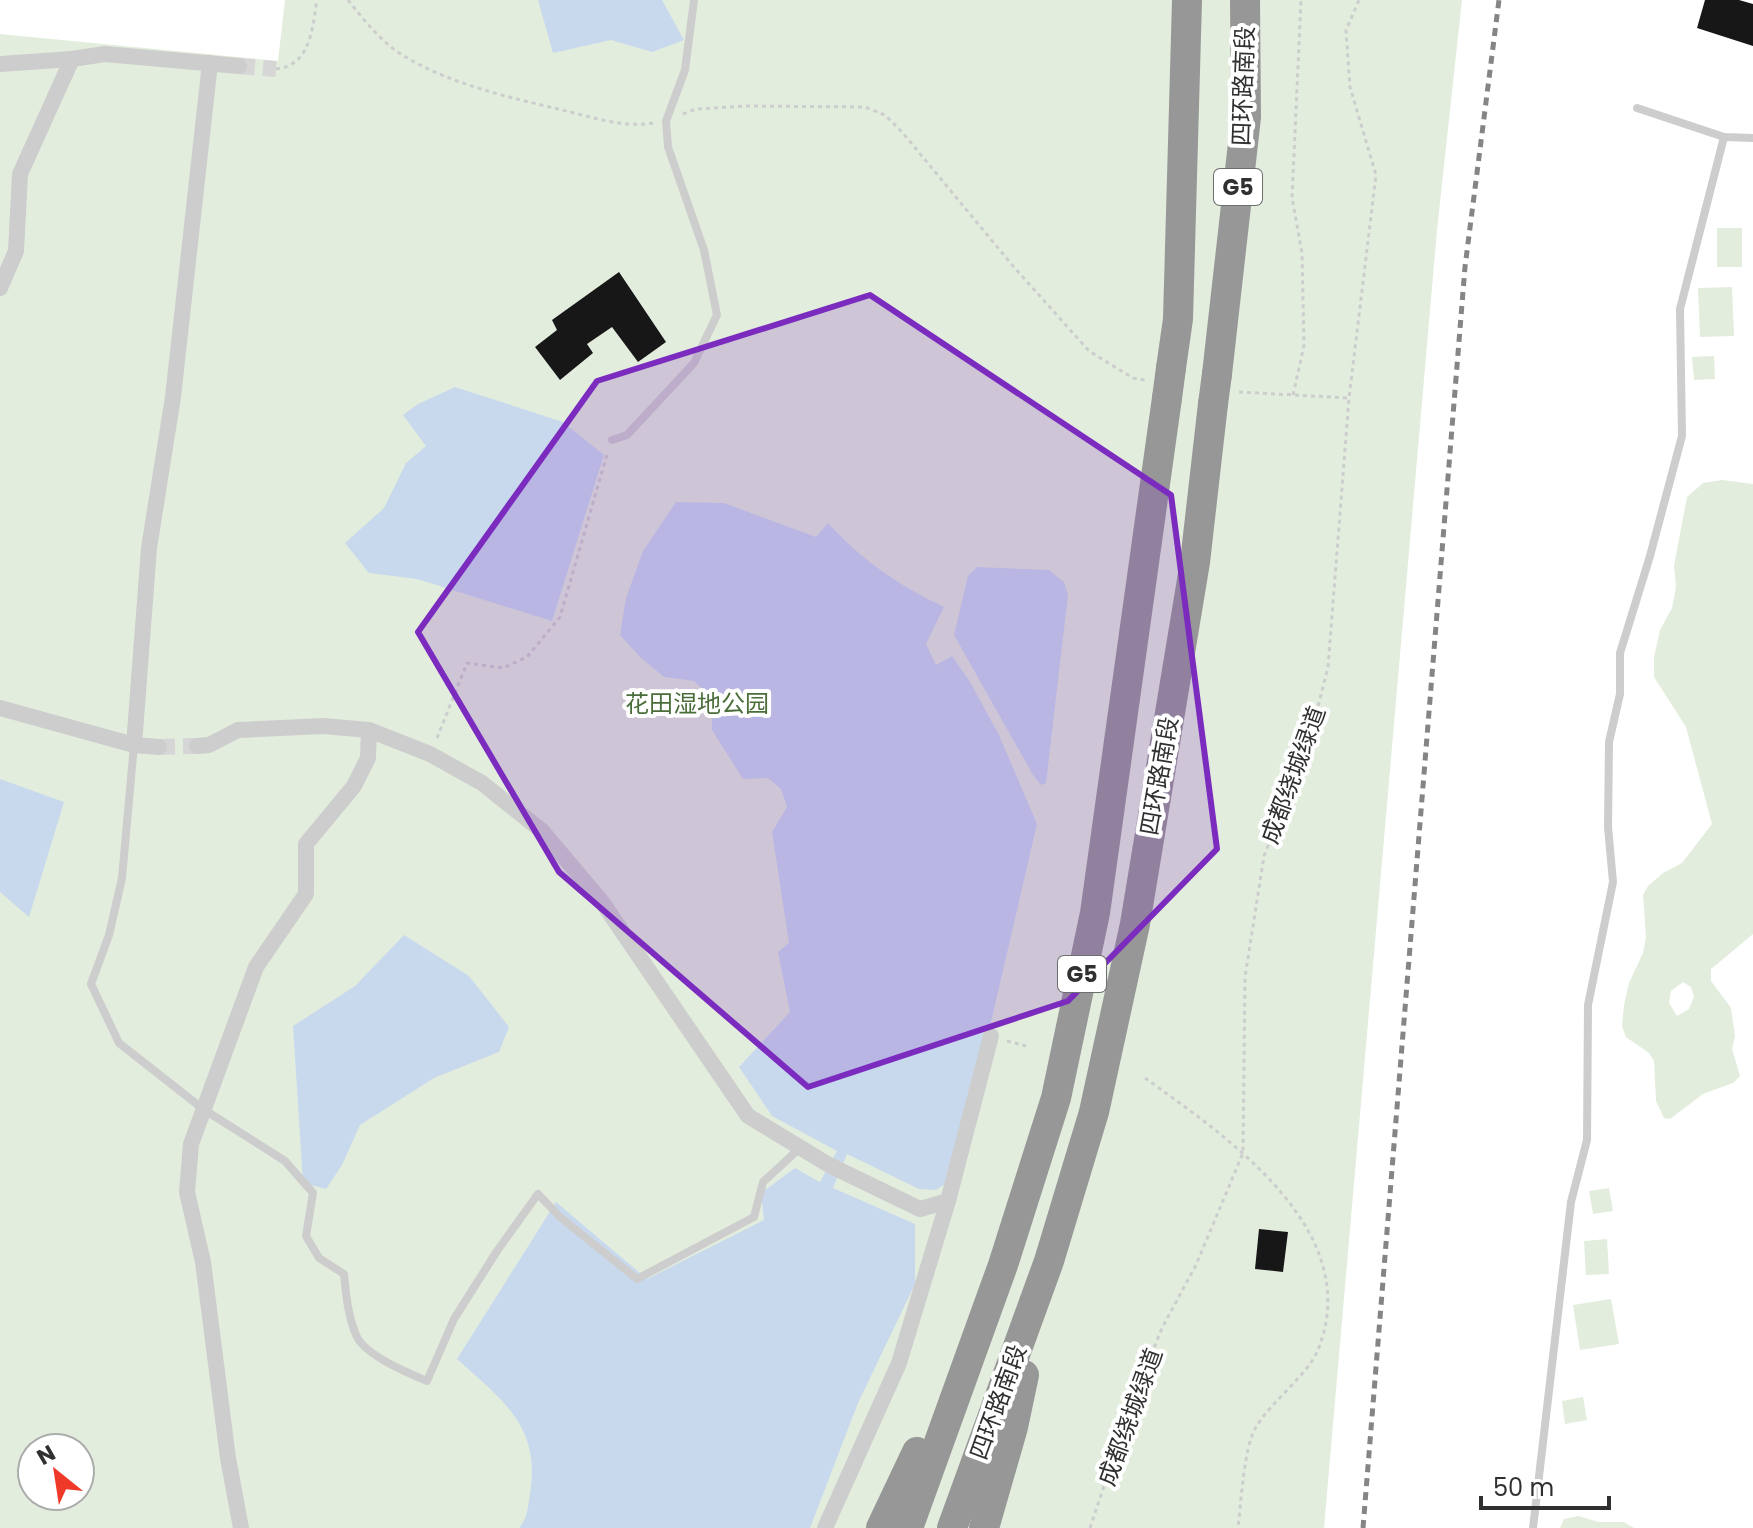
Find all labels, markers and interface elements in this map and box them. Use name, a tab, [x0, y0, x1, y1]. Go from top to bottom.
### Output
street label: 四环路南段	[1224, 25, 1262, 147]
road number: G5	[1214, 169, 1262, 205]
park label: 花田湿地公园	[625, 687, 769, 720]
street label: 成都绕城绿道	[1253, 702, 1333, 848]
street label: 四环路南段	[1132, 714, 1186, 838]
road number: G5	[1058, 956, 1106, 992]
street label: 四环路南段	[962, 1340, 1034, 1464]
street label: 成都绕城绿道	[1090, 1344, 1170, 1490]
north arrow	[16, 1432, 96, 1512]
text: N	[31, 1438, 61, 1473]
scale bar	[1481, 1460, 1609, 1510]
text: 50 m	[1493, 1471, 1554, 1504]

